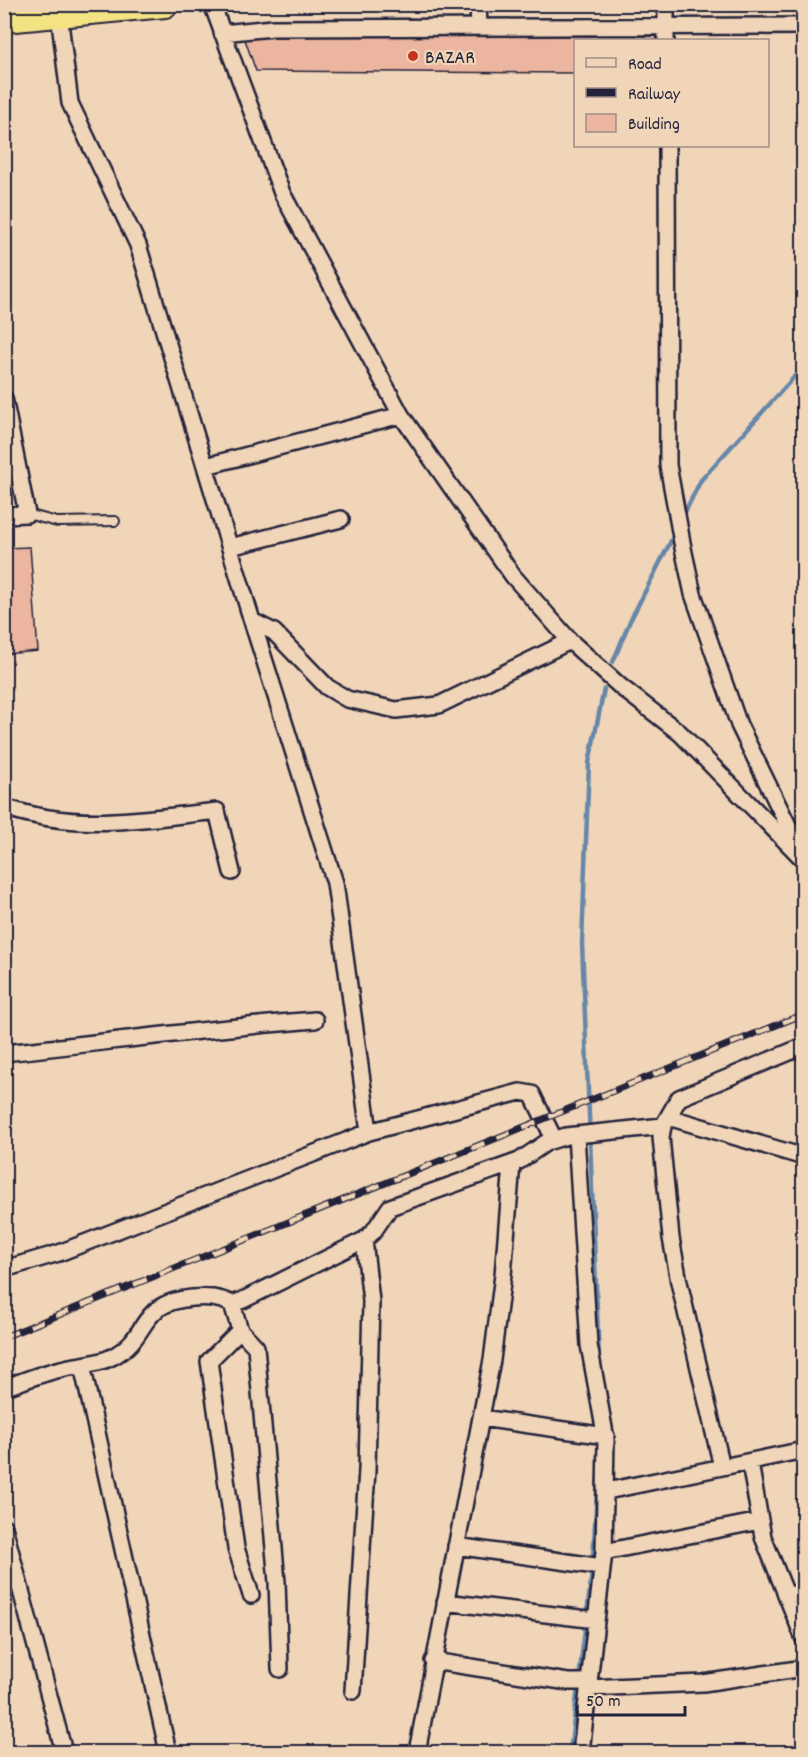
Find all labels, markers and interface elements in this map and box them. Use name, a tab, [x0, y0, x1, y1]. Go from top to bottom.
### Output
legend	[574, 39, 769, 147]
place label: BAZAR	[425, 45, 475, 73]
marker: BAZAR	[406, 49, 420, 63]
text: Road	[628, 53, 662, 78]
text: Railway	[628, 83, 681, 108]
text: Building	[628, 113, 680, 138]
scale bar	[577, 1679, 685, 1717]
text: 50 m	[586, 1690, 621, 1715]

